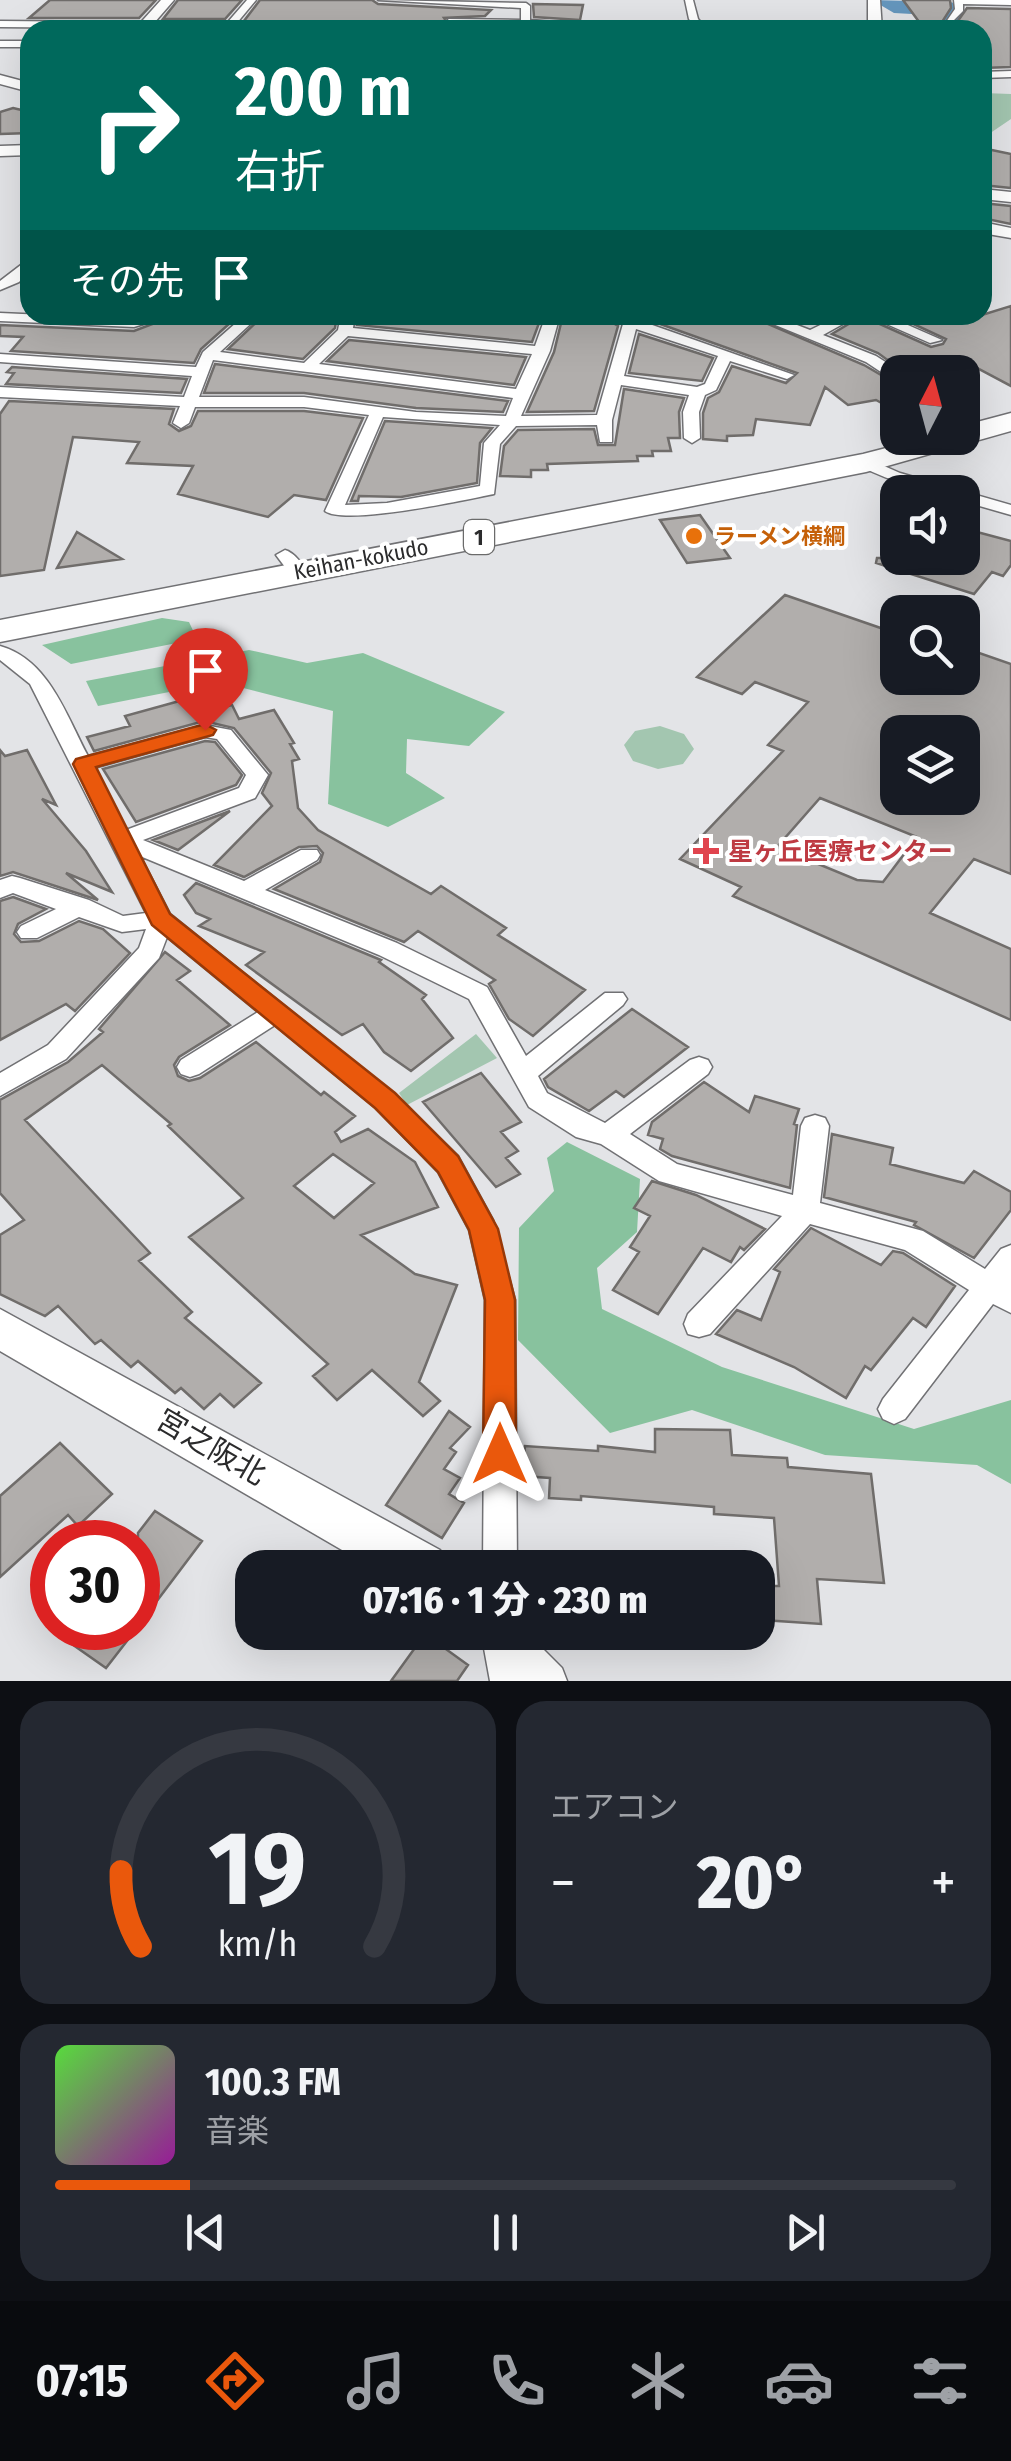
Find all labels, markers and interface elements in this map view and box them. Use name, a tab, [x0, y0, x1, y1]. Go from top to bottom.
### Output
text: 200 m	[235, 50, 412, 134]
icon: right	[70, 60, 200, 190]
text: 右折	[235, 145, 325, 199]
icon: arrive	[204, 250, 259, 305]
text: その先	[70, 258, 184, 304]
north arrow	[880, 355, 980, 455]
map controls	[880, 355, 980, 815]
button: sound	[880, 475, 980, 575]
road number: 1	[464, 520, 494, 554]
place label: ラーメン横綱	[714, 523, 845, 550]
marker: ラーメン横綱	[683, 525, 705, 547]
street label: Keihan-kokudo	[292, 533, 431, 586]
button: search	[880, 595, 980, 695]
pin	[163, 628, 248, 731]
icon: arrive	[178, 643, 233, 698]
button: layers	[880, 715, 980, 815]
place label: 星ヶ丘医療センター	[728, 837, 953, 867]
marker: 星ヶ丘医療センター	[693, 838, 719, 864]
street label: 宮之阪北	[150, 1401, 272, 1493]
position arrow	[448, 1402, 552, 1506]
speed limit sign: 30	[30, 1520, 160, 1650]
text: 07:16 · 1 分 · 230 m	[363, 1577, 647, 1623]
text: エアコン	[551, 1788, 679, 1826]
text: 19	[209, 1807, 307, 1932]
text: 20°	[697, 1838, 809, 1928]
text: −	[551, 1850, 575, 1916]
text: +	[931, 1850, 956, 1916]
text: km/h	[218, 1923, 298, 1965]
text: 100.3 FM	[205, 2059, 341, 2105]
text: 音楽	[205, 2112, 269, 2150]
icon: previous	[178, 2205, 233, 2260]
icon: pause	[478, 2205, 533, 2260]
icon: next	[778, 2205, 833, 2260]
icon: directions	[200, 2346, 270, 2416]
icon: music	[341, 2346, 411, 2416]
icon: phone	[482, 2346, 552, 2416]
icon: climate	[623, 2346, 693, 2416]
icon: car	[764, 2346, 834, 2416]
icon: filters	[905, 2346, 975, 2416]
text: 07:15	[36, 2354, 128, 2408]

